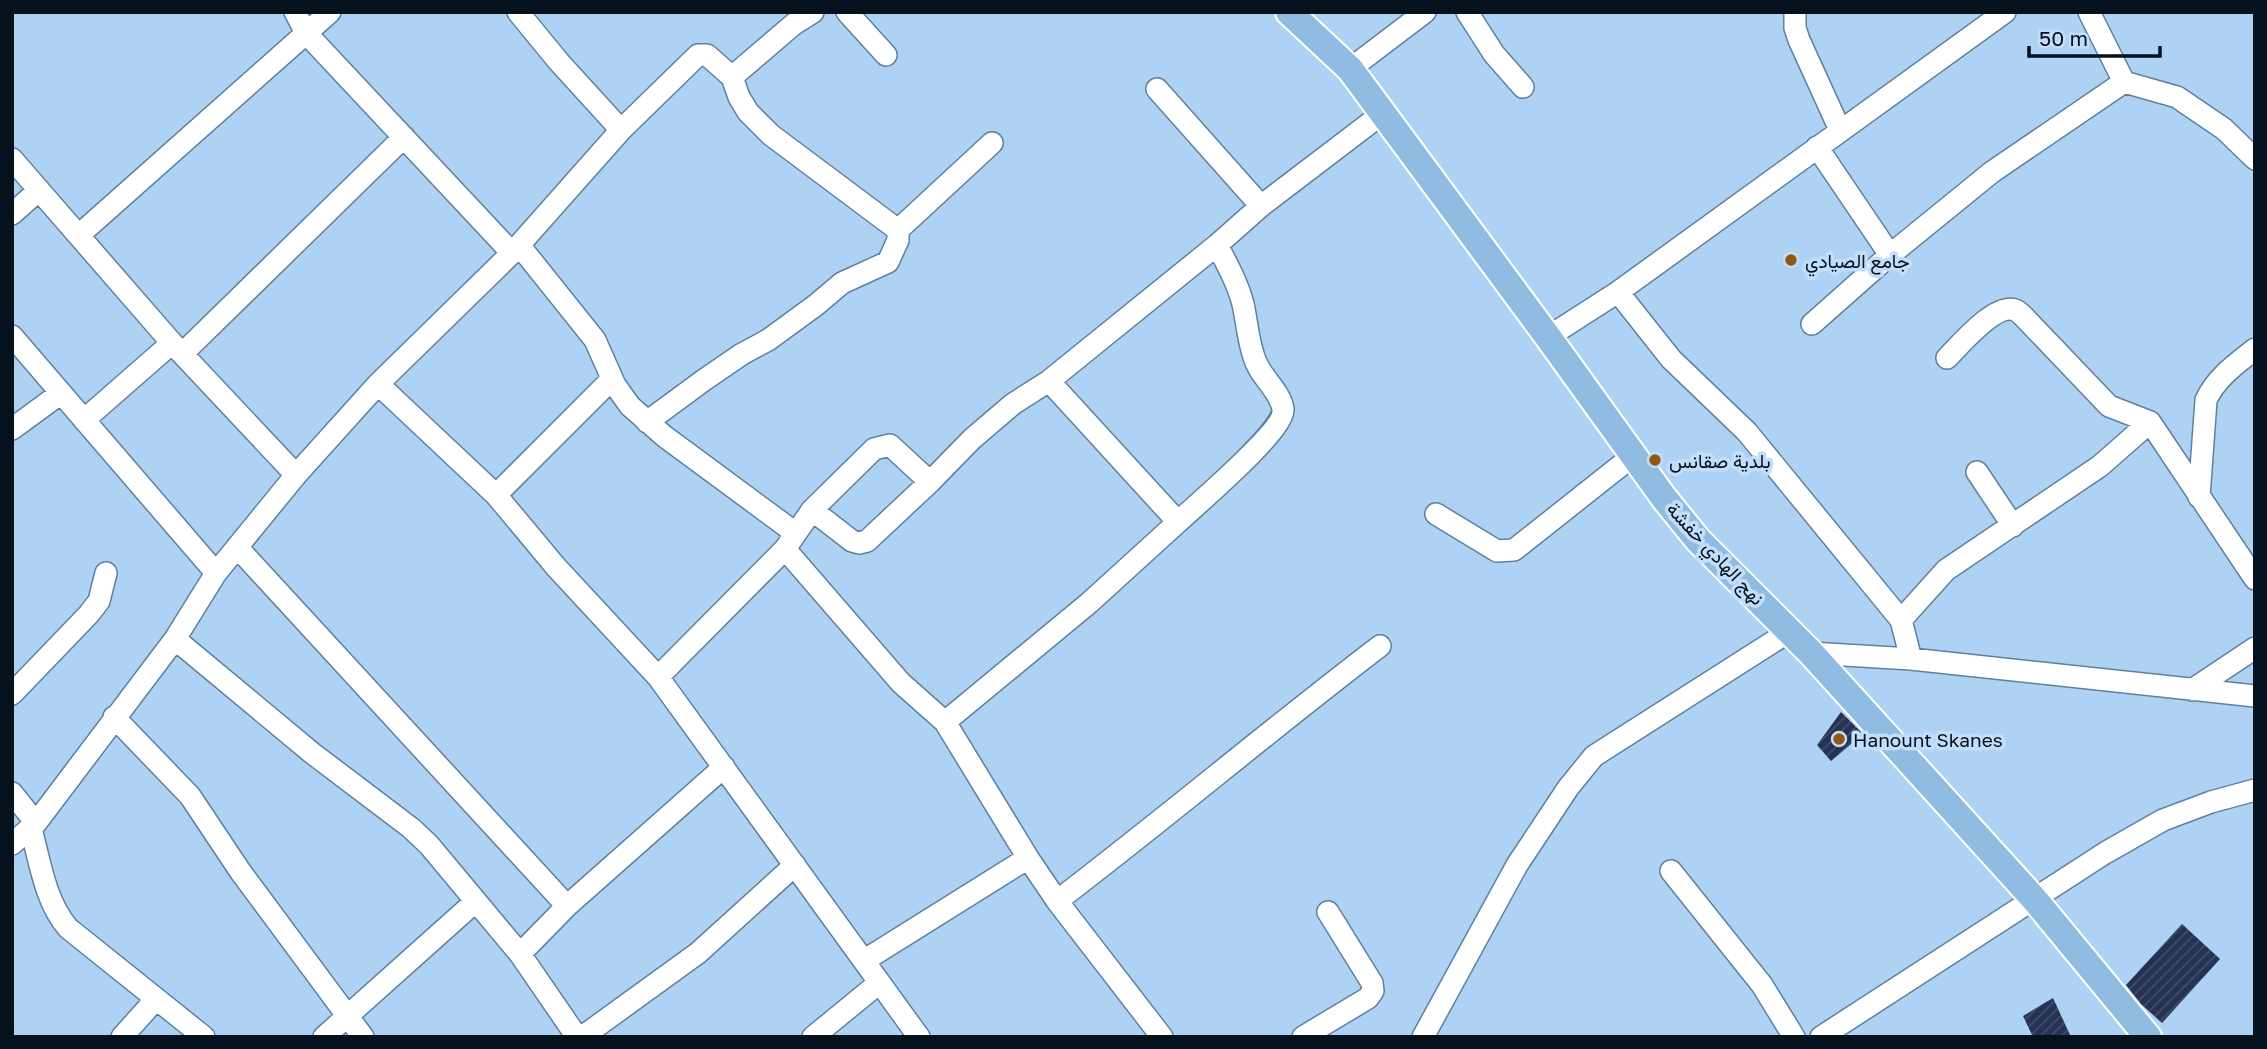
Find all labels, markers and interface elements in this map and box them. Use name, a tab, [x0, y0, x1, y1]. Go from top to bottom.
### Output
scale bar	[2029, 14, 2160, 58]
text: 50 m	[2039, 25, 2088, 51]
place label: جامع الصيادي	[1805, 249, 1910, 277]
marker: جامع الصيادي	[1783, 252, 1799, 268]
place label: بلدية صقانس	[1669, 449, 1771, 473]
marker: بلدية صقانس	[1647, 452, 1663, 468]
street label: نهج الهادي خفشة	[1659, 497, 1770, 613]
place label: Hanount Skanes	[1853, 728, 2003, 751]
marker: Hanount Skanes	[1831, 731, 1847, 747]

